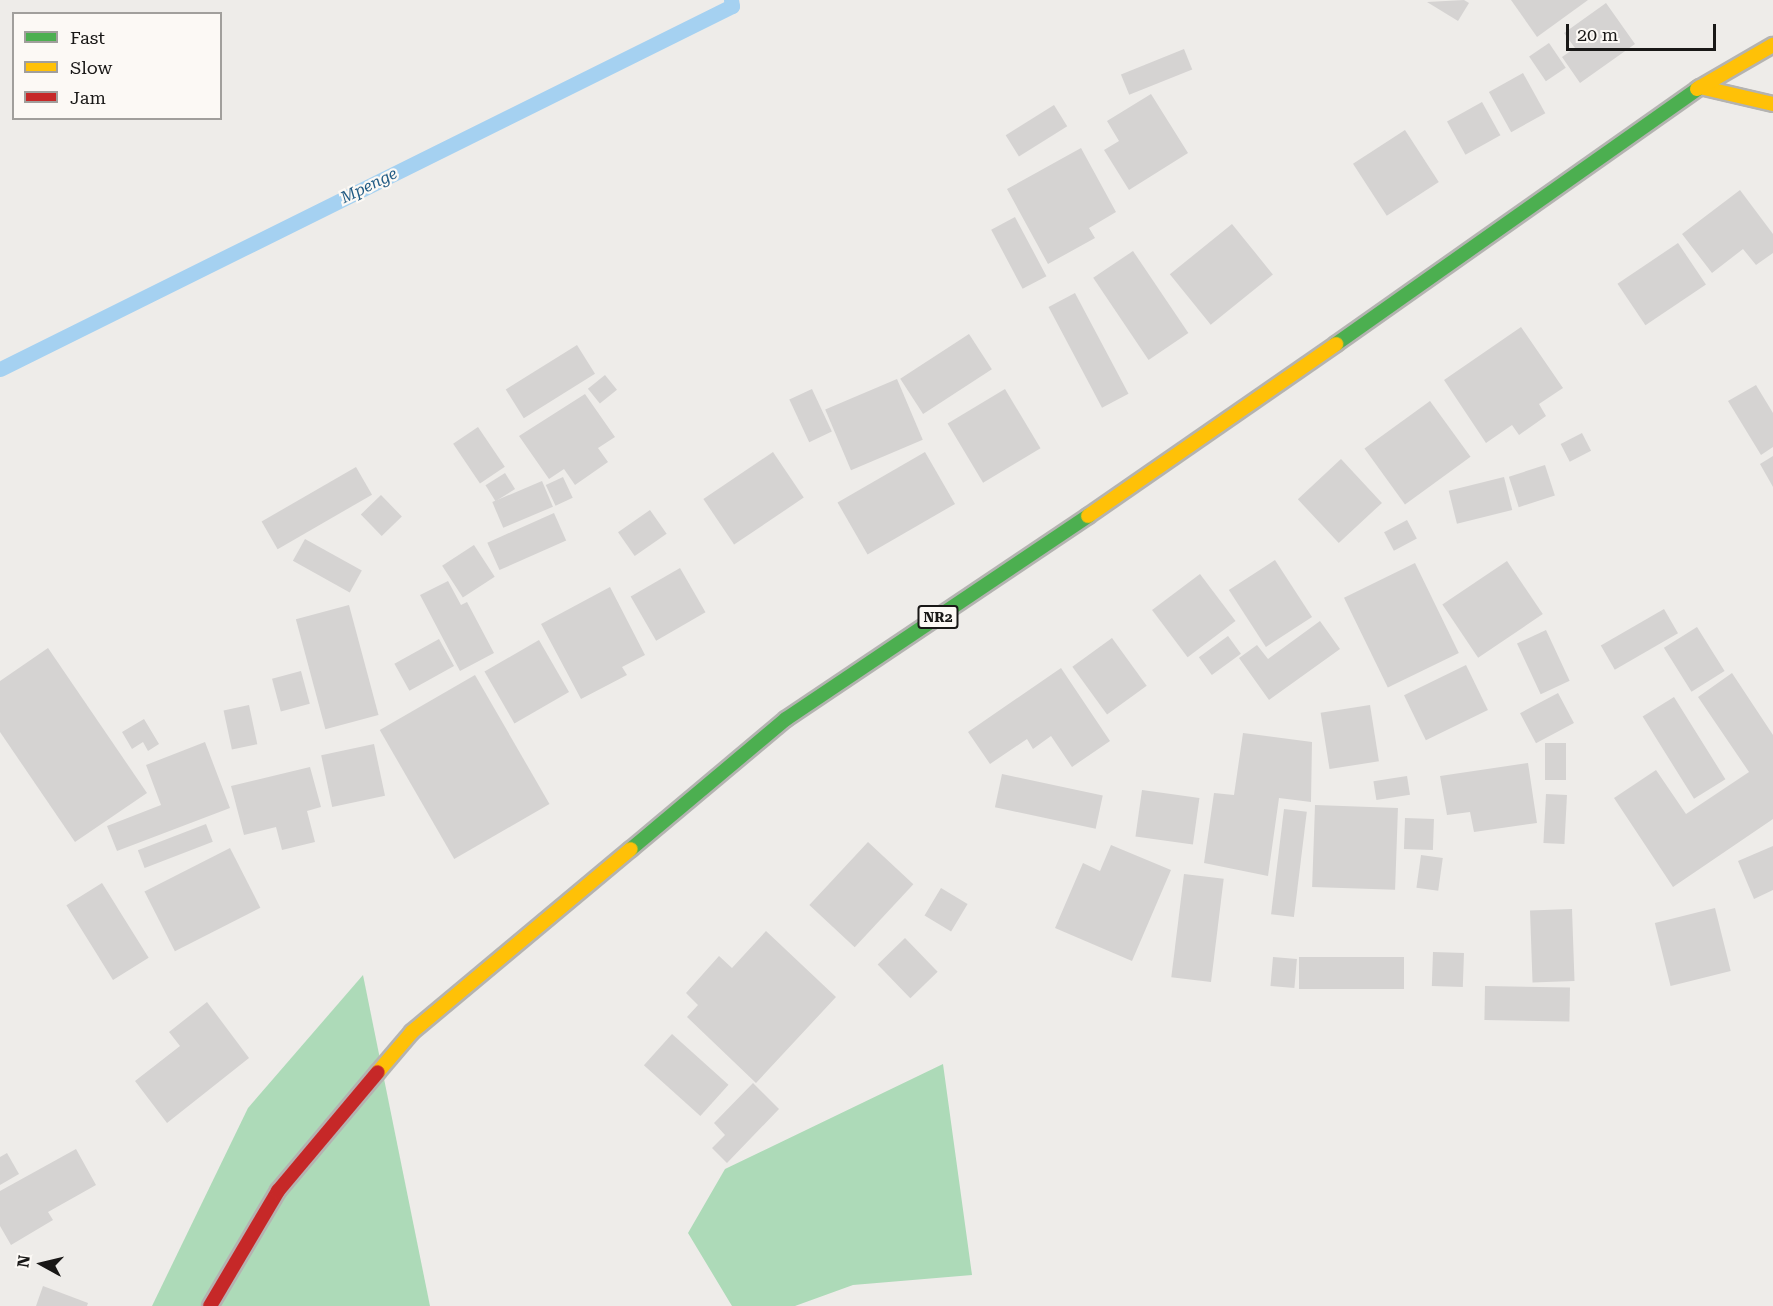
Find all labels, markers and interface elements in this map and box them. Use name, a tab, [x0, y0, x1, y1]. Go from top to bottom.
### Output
legend	[12, 12, 222, 120]
scale bar	[1569, 12, 1719, 50]
text: 20 m	[1577, 24, 1618, 45]
text: Fast	[70, 27, 105, 48]
text: Slow	[70, 57, 112, 78]
text: Jam	[70, 87, 106, 108]
water label: Mpenge	[338, 164, 400, 208]
road number: NR2	[917, 606, 959, 628]
north arrow	[12, 1234, 72, 1294]
text: N	[13, 1254, 34, 1269]

